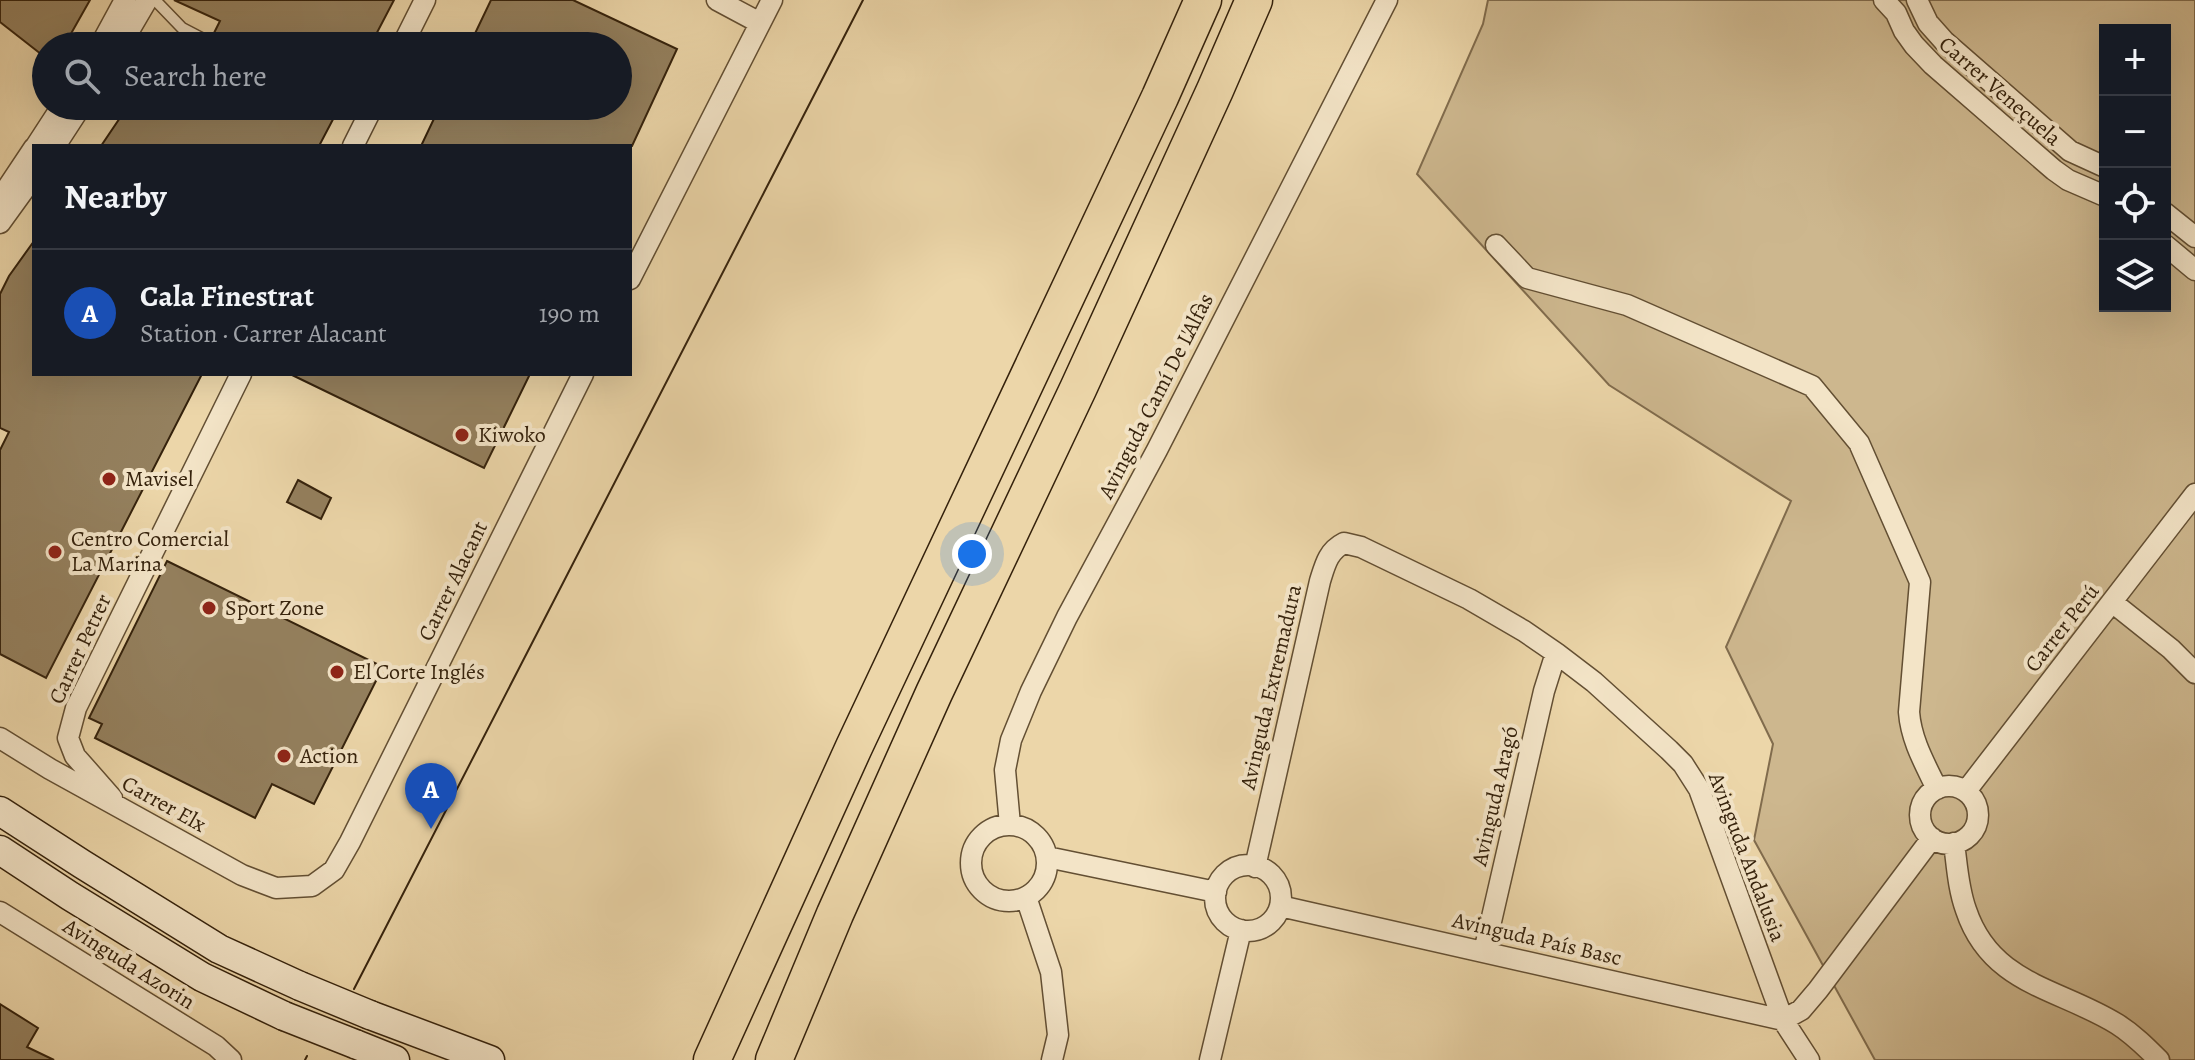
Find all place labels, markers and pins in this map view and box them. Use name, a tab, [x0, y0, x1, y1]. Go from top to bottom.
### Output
place label: Kiwoko	[478, 420, 546, 450]
marker: Kiwoko	[453, 426, 471, 444]
place label: Mavisel	[125, 464, 193, 494]
marker: Mavisel	[100, 470, 118, 488]
place label: Centro Comercial La Marina	[71, 524, 229, 579]
marker: Centro Comercial La Marina	[46, 543, 64, 561]
place label: Sport Zone	[225, 593, 324, 623]
marker: Sport Zone	[200, 599, 218, 617]
place label: El Corte Inglés	[353, 657, 485, 687]
marker: El Corte Inglés	[328, 663, 346, 681]
place label: Action	[299, 741, 358, 771]
marker: Action	[275, 747, 293, 765]
pin: A	[405, 763, 457, 829]

